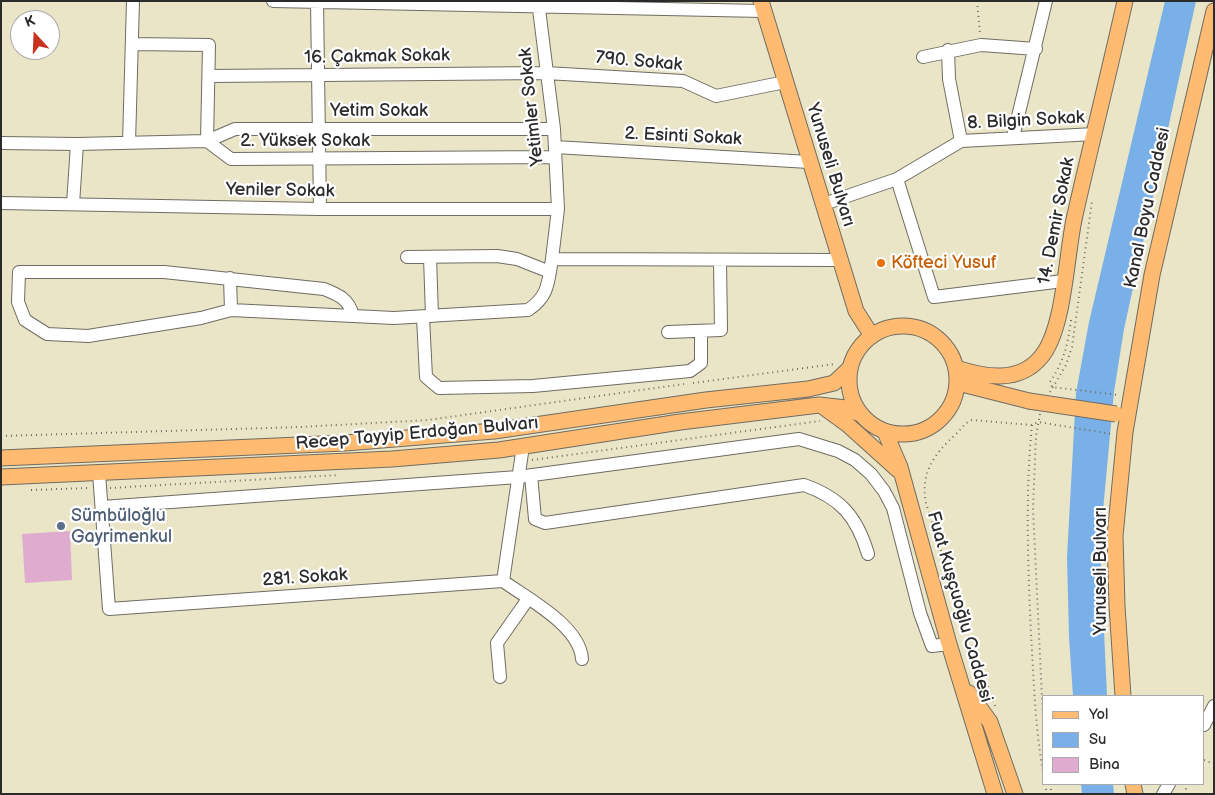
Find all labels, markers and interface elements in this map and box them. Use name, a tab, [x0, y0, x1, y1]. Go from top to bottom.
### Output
north arrow	[10, 10, 60, 60]
text: K	[23, 12, 37, 31]
street label: 16. Çakmak Sokak	[304, 45, 450, 69]
street label: Yetimler Sokak	[515, 47, 549, 167]
street label: 790. Sokak	[595, 47, 683, 77]
street label: Yetim Sokak	[330, 100, 428, 122]
street label: Yunuseli Bulvarı	[801, 101, 859, 229]
street label: 8. Bilgin Sokak	[967, 107, 1085, 135]
street label: 2. Esinti Sokak	[624, 123, 742, 151]
street label: Kanal Boyu Caddesi	[1120, 126, 1176, 290]
street label: 2. Yüksek Sokak	[240, 130, 370, 152]
street label: 14. Demir Sokak	[1034, 156, 1080, 286]
street label: Yeniler Sokak	[226, 179, 334, 203]
place label: Köfteci Yusuf	[891, 252, 996, 274]
marker: Köfteci Yusuf	[875, 257, 887, 269]
street label: Recep Tayyip Erdoğan Bulvarı	[295, 413, 539, 455]
place label: Sümbüloğlu Gayrimenkul	[71, 505, 172, 548]
street label: Yunuseli Bulvarı	[1090, 507, 1112, 635]
street label: Fuat Kuşçuoğlu Caddesi	[921, 509, 997, 705]
marker: Sümbüloğlu Gayrimenkul	[55, 520, 67, 532]
street label: 281. Sokak	[262, 564, 348, 592]
legend	[1042, 695, 1205, 785]
text: Yol	[1089, 705, 1108, 724]
text: Su	[1089, 730, 1106, 749]
text: Bina	[1089, 755, 1120, 774]

